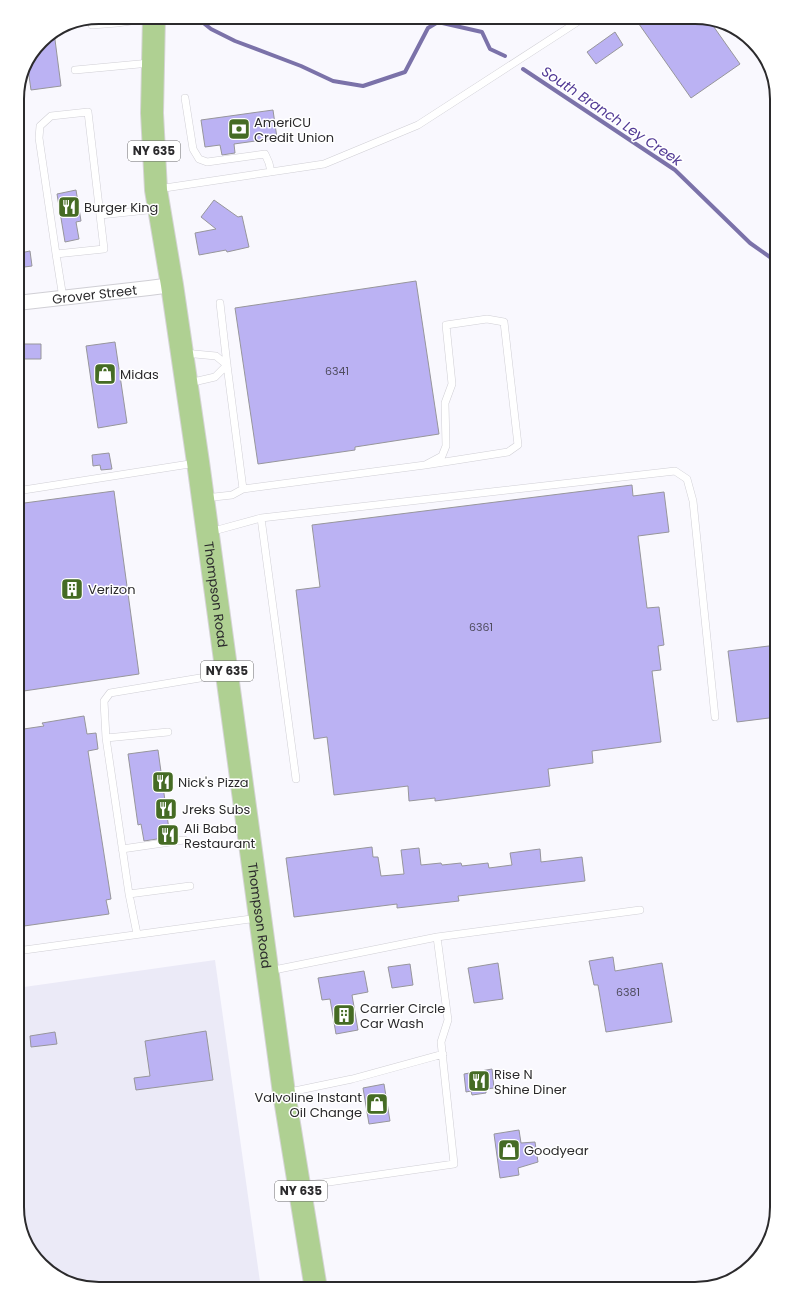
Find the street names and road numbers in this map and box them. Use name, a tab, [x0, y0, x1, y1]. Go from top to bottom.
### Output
road number: NY 635	[128, 141, 180, 161]
street label: Grover Street	[51, 280, 138, 309]
street label: Thompson Road	[199, 540, 232, 649]
road number: NY 635	[201, 661, 253, 681]
street label: Thompson Road	[243, 861, 276, 970]
road number: NY 635	[275, 1181, 327, 1201]

